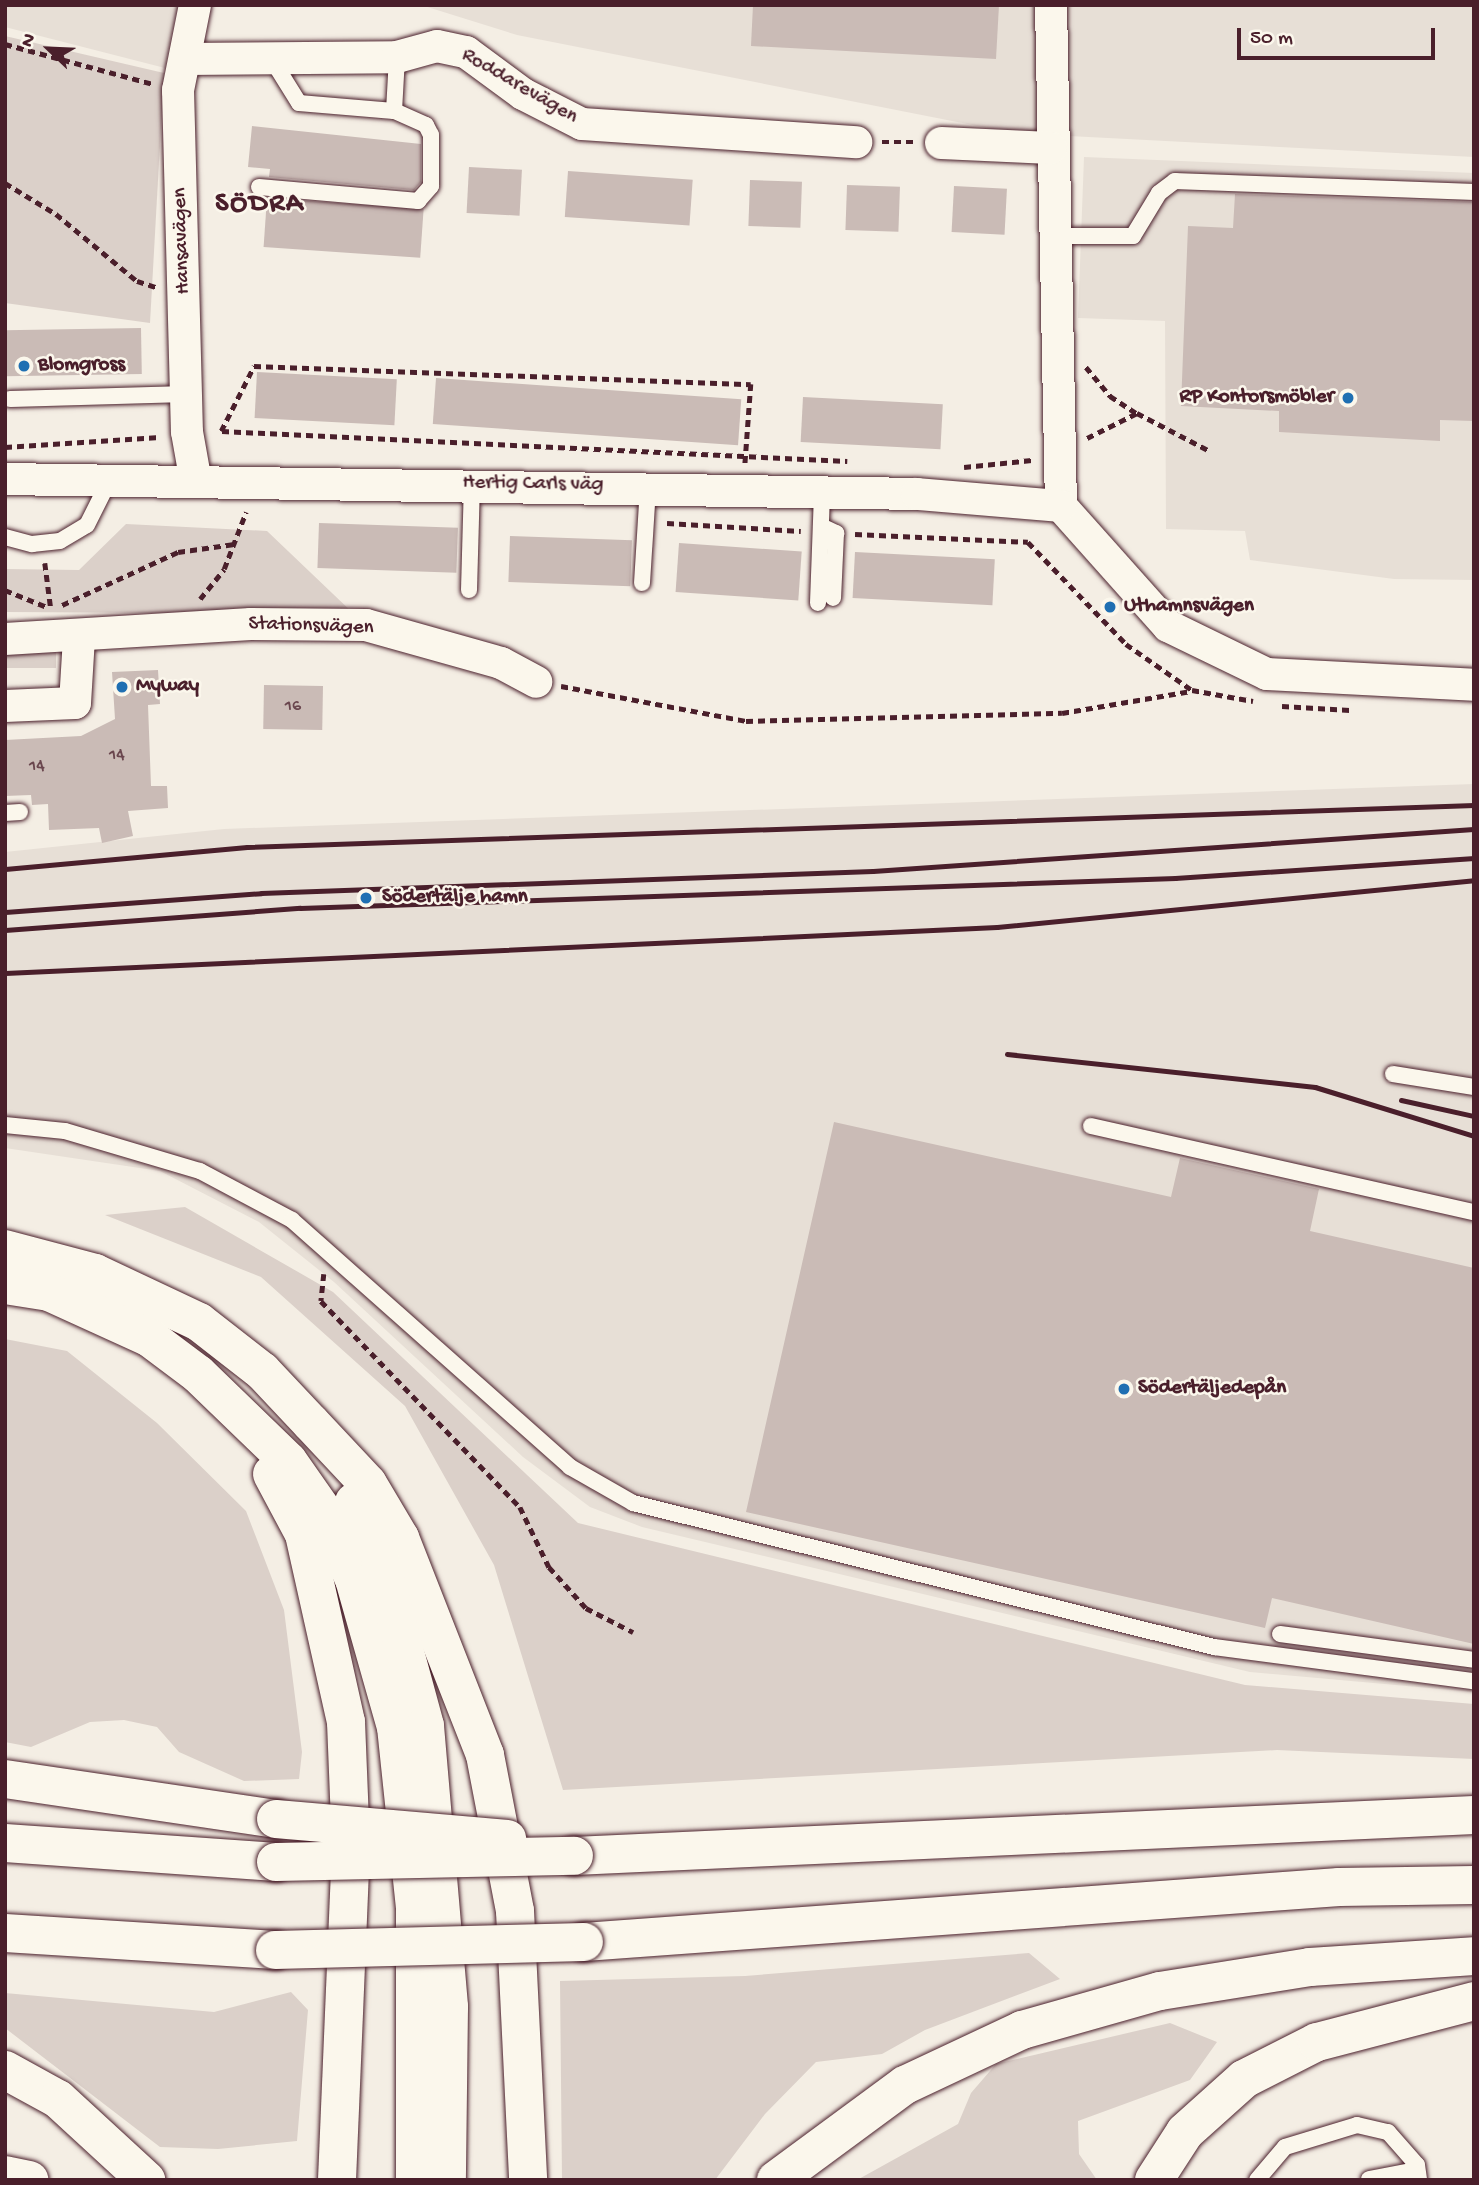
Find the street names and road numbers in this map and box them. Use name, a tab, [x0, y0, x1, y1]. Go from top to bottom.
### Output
street label: Roddarevägen	[456, 44, 582, 130]
street label: Hansavägen	[169, 187, 197, 295]
street label: Hertig Carls väg	[462, 471, 604, 499]
street label: Stationsvägen	[248, 612, 374, 642]

